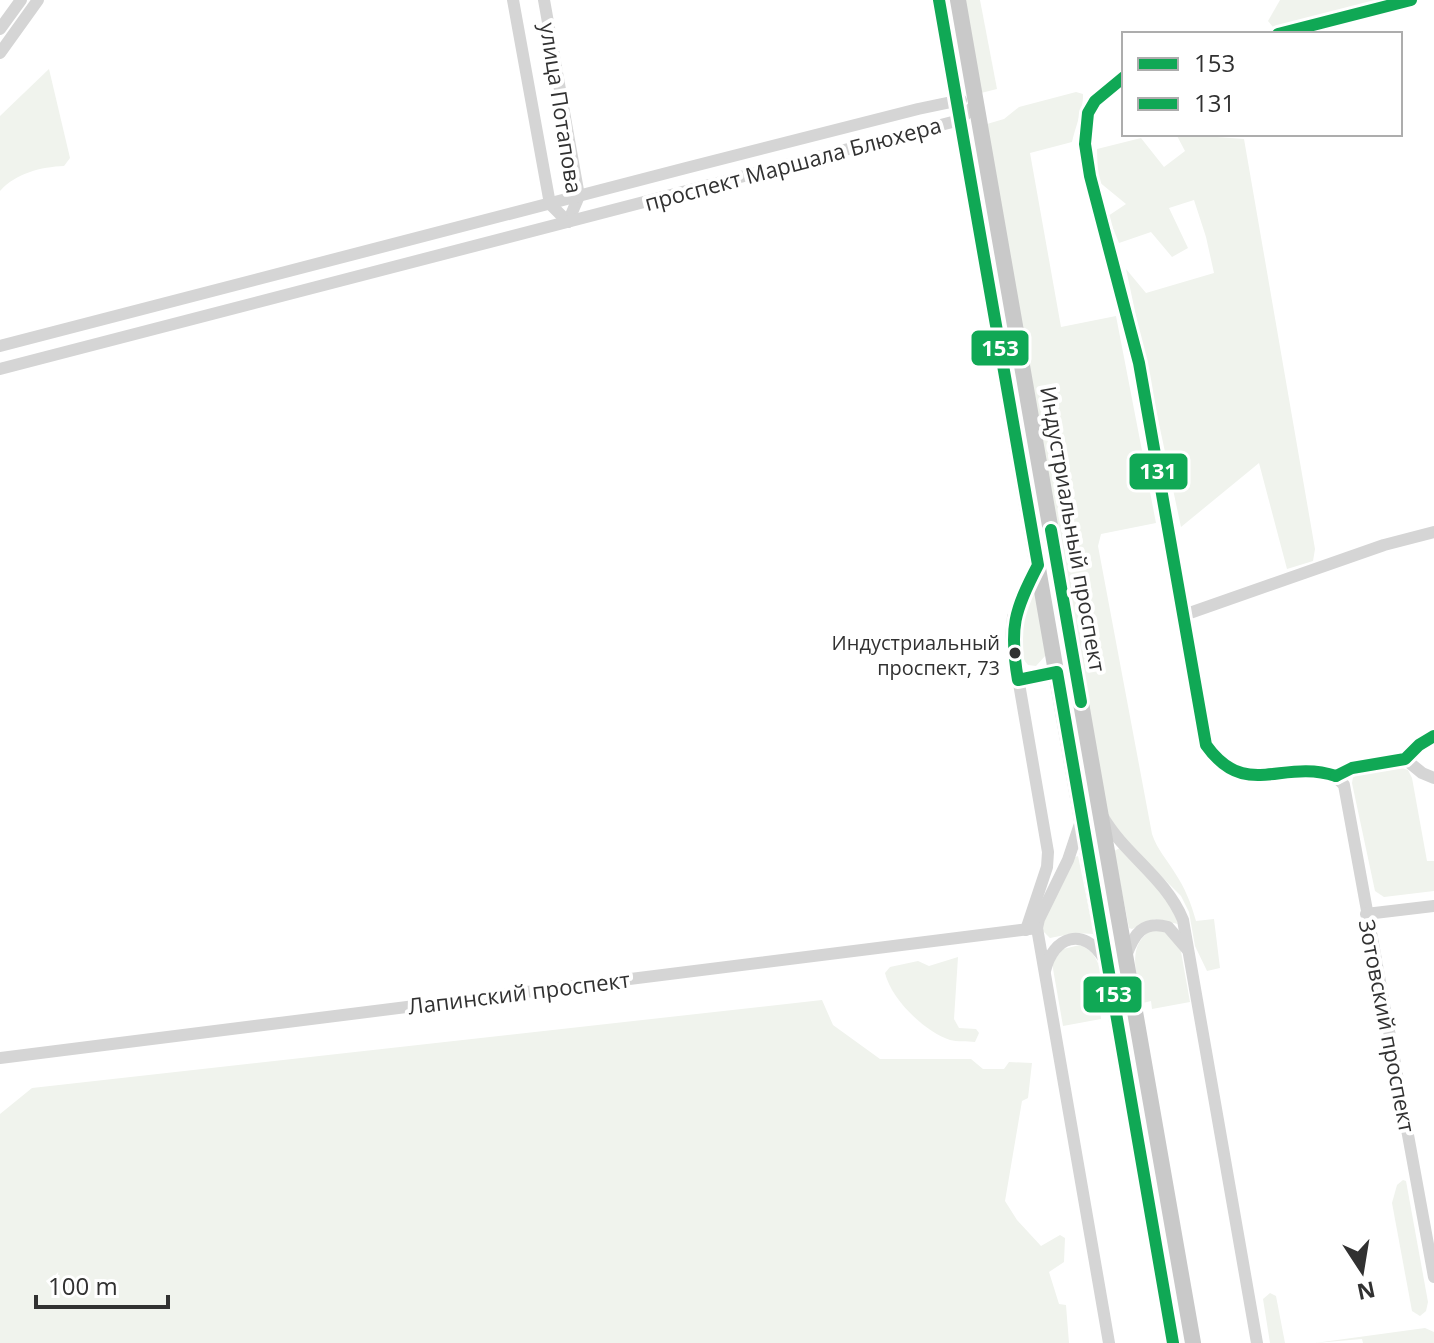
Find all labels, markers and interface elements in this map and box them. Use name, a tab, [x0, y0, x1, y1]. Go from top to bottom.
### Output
street label: улица Потапова	[534, 20, 590, 196]
legend	[1122, 32, 1402, 136]
text: 153	[1194, 46, 1235, 79]
text: 131	[1194, 86, 1235, 119]
street label: проспект Маршала Блюхера	[641, 109, 944, 217]
line badge: 153	[970, 329, 1030, 367]
text: 153	[981, 332, 1019, 362]
street label: Индустриальный проспект	[1034, 384, 1114, 674]
line badge: 131	[1128, 452, 1189, 491]
text: 131	[1139, 455, 1177, 485]
place label: Индустриальный проспект, 73	[832, 629, 1000, 681]
marker: Индустриальный проспект, 73	[1007, 645, 1023, 661]
street label: Зотовский проспект	[1353, 917, 1423, 1135]
street label: Лапинский проспект	[406, 964, 632, 1021]
line badge: 153	[1082, 975, 1143, 1014]
text: 153	[1094, 978, 1132, 1008]
north arrow	[1322, 1231, 1402, 1311]
scale bar	[36, 1259, 168, 1309]
text: 100 m	[48, 1269, 118, 1302]
text: N	[1354, 1275, 1378, 1308]

